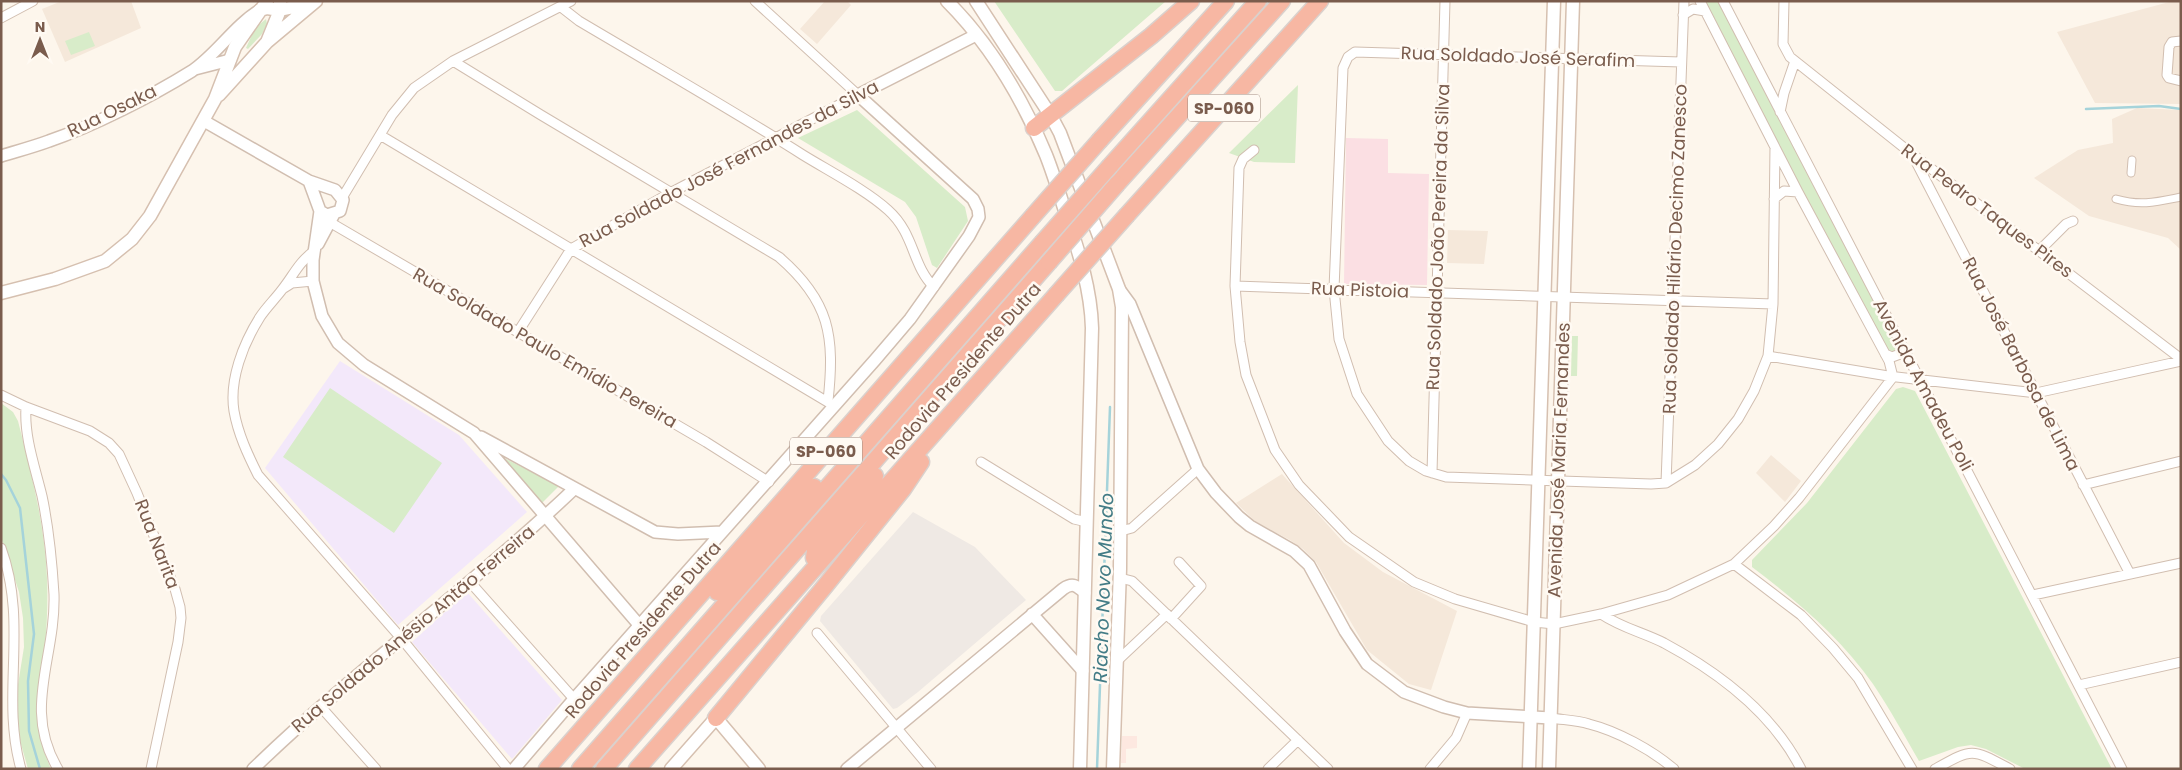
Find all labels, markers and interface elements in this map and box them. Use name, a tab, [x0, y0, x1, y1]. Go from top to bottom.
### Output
north arrow	[15, 15, 65, 65]
text: N	[35, 17, 45, 37]
street label: Rua Soldado José Serafim	[1400, 40, 1636, 73]
street label: Rua Soldado José Fernandes da Silva	[575, 74, 883, 253]
street label: Rua Osaka	[63, 78, 161, 143]
street label: Rua Soldado João Pereira da Silva	[1420, 83, 1455, 391]
street label: Rua Soldado Hilário Decimo Zanesco	[1656, 84, 1693, 414]
road number: SP-060	[1188, 95, 1260, 122]
street label: Rua Pedro Taques Pires	[1896, 138, 2078, 284]
street label: Rua José Barbosa de Lima	[1957, 253, 2086, 475]
street label: Rua Soldado Paulo Emídio Pereira	[408, 261, 682, 434]
street label: Rua Pistoia	[1310, 275, 1410, 304]
street label: Rodovia Presidente Dutra	[879, 277, 1046, 464]
street label: Avenida Amadeu Poli	[1867, 294, 1979, 475]
street label: Avenida José Maria Fernandes	[1541, 322, 1576, 598]
road number: SP-060	[790, 438, 862, 464]
water label: Riacho Novo Mundo	[1087, 492, 1120, 684]
street label: Rua Narita	[129, 495, 186, 592]
street label: Rua Soldado Anésio Antão Ferreira	[286, 519, 540, 738]
street label: Rodovia Presidente Dutra	[559, 536, 726, 723]

